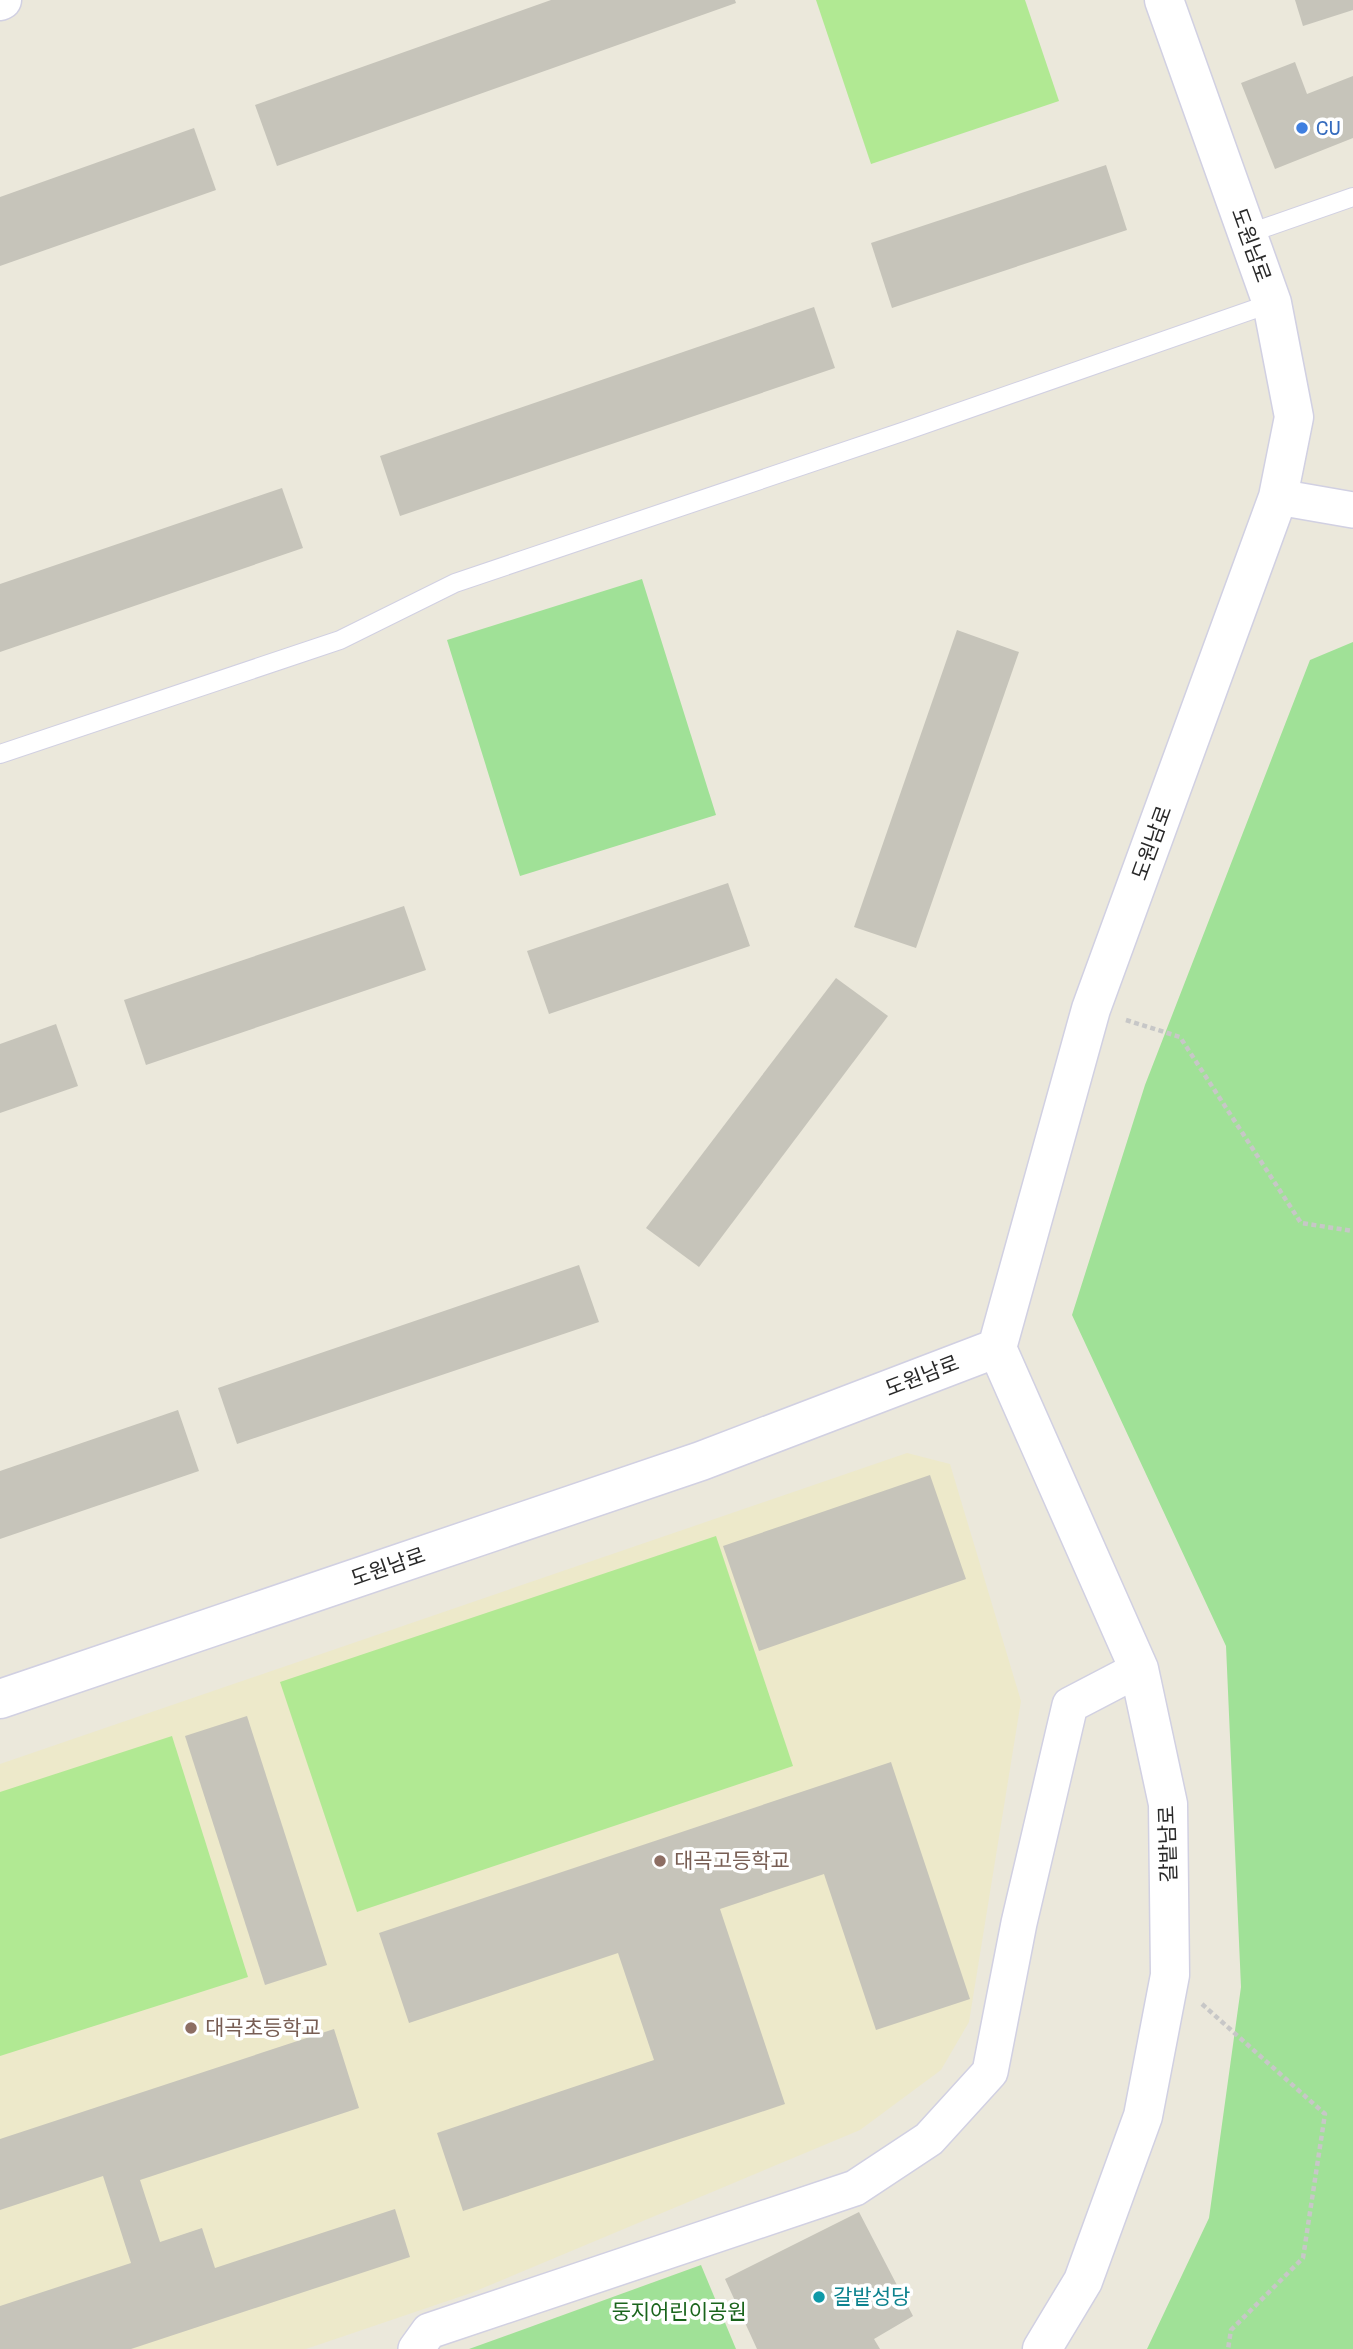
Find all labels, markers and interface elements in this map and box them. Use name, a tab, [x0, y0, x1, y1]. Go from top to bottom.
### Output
place label: CU	[1316, 113, 1341, 142]
marker: CU	[1294, 120, 1310, 136]
street label: 도원남로	[1225, 204, 1278, 286]
street label: 도원남로	[1125, 802, 1178, 884]
street label: 도원남로	[881, 1348, 963, 1403]
street label: 도원남로	[347, 1540, 429, 1593]
street label: 갈밭남로	[1152, 1805, 1183, 1883]
place label: 대곡고등학교	[674, 1846, 790, 1875]
marker: 대곡고등학교	[652, 1853, 668, 1869]
place label: 대곡초등학교	[205, 2013, 321, 2042]
marker: 대곡초등학교	[183, 2020, 199, 2036]
place label: 갈밭성당	[833, 2282, 910, 2311]
marker: 갈밭성당	[811, 2289, 827, 2305]
park label: 둥지어린이공원	[611, 2297, 747, 2326]

